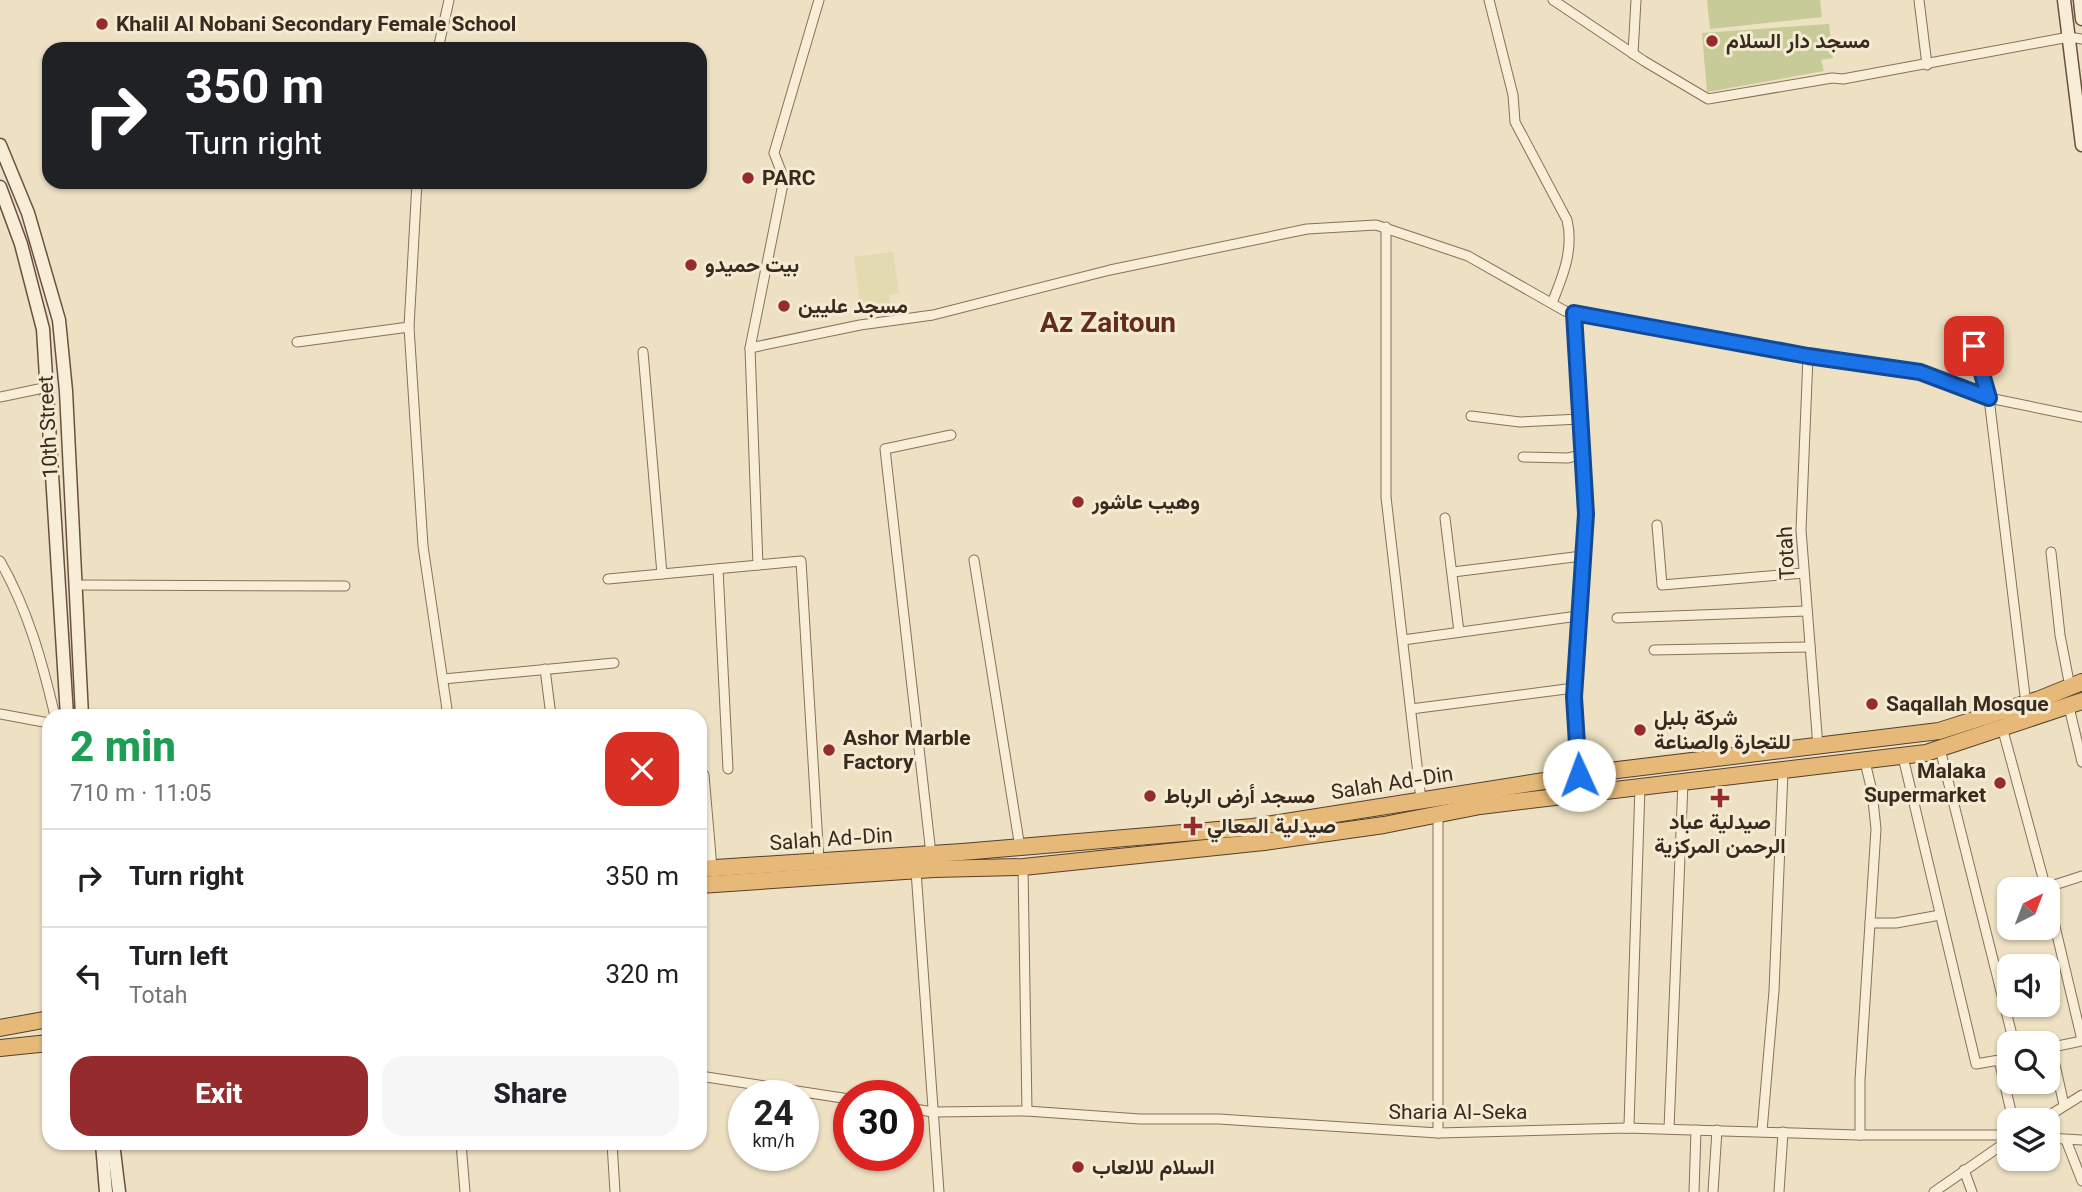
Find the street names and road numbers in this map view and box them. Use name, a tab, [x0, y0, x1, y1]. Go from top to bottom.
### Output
street label: 10th Street	[30, 374, 69, 479]
street label: Totah	[1770, 525, 1805, 580]
street label: Salah Ad-Din	[1329, 759, 1456, 810]
street label: Salah Ad-Din	[768, 820, 894, 861]
street label: Sharia Al-Seka	[1388, 1097, 1528, 1130]

